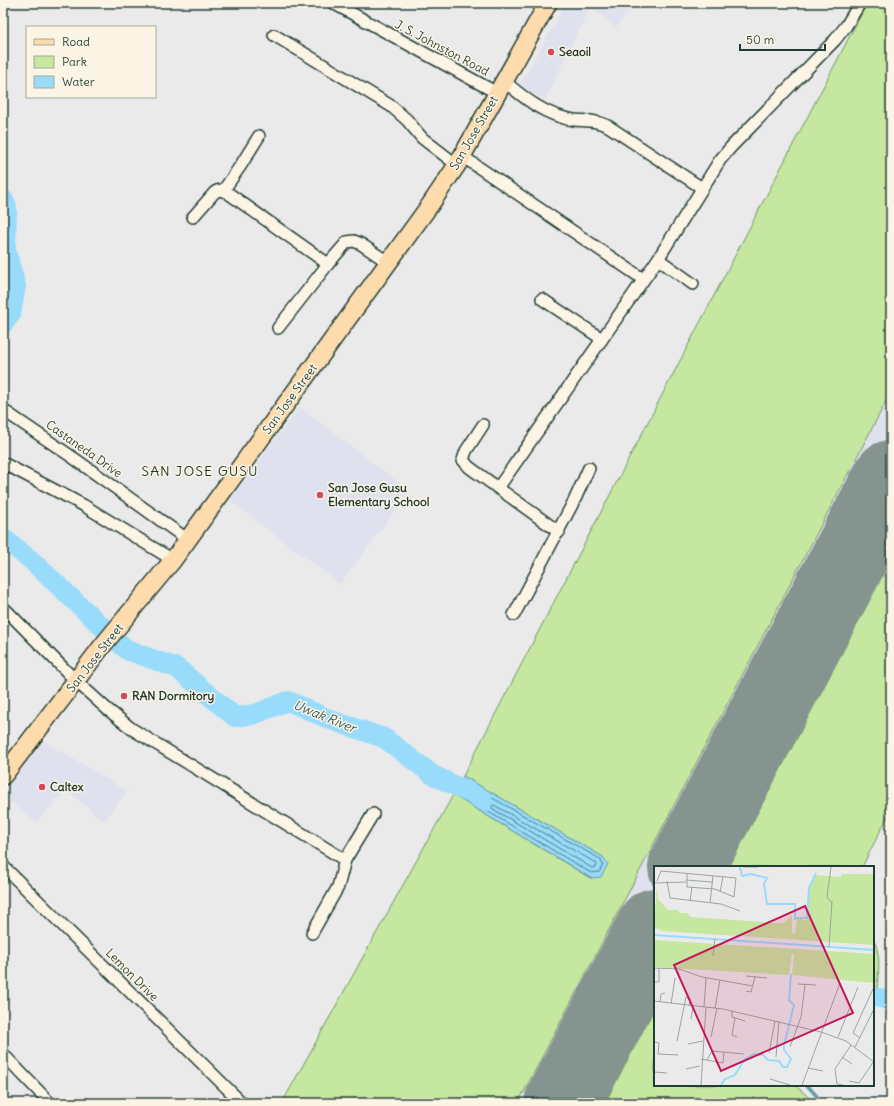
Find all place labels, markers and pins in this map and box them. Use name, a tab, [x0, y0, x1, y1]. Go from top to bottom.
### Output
place label: Seaoil	[559, 44, 591, 59]
marker: Seaoil	[546, 47, 556, 57]
place label: San Jose Gusu Elementary School	[328, 480, 430, 510]
marker: San Jose Gusu Elementary School	[315, 490, 325, 500]
place label: RAN Dormitory	[132, 688, 215, 704]
marker: RAN Dormitory	[119, 691, 129, 701]
place label: Caltex	[50, 779, 84, 794]
marker: Caltex	[37, 782, 47, 792]

